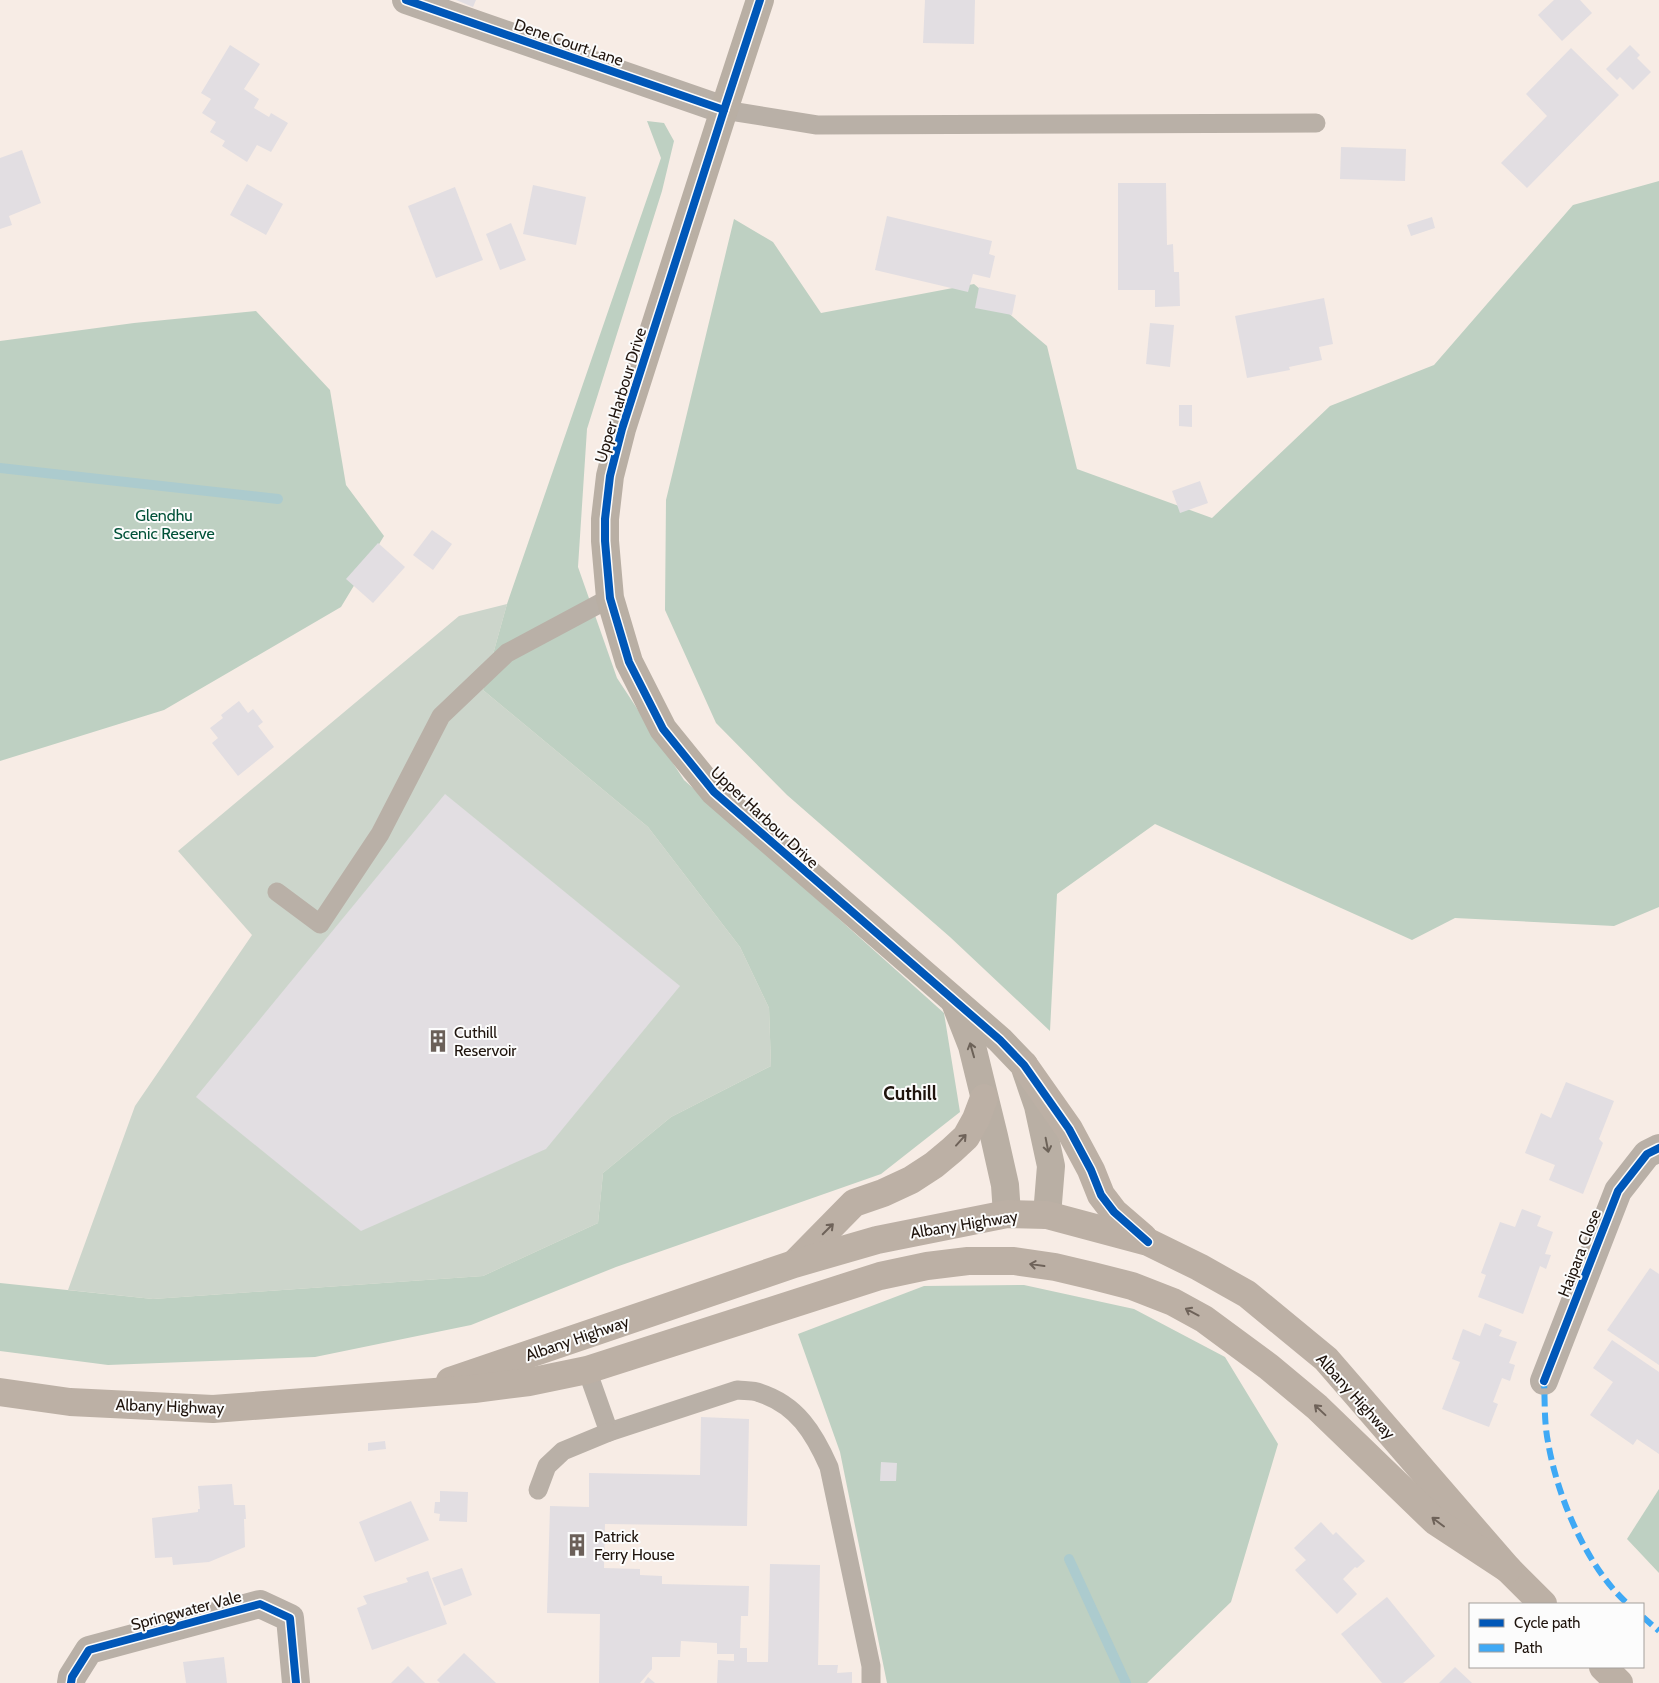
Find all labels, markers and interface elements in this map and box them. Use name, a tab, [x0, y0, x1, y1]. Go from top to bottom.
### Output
street label: Dene Court Lane	[512, 15, 626, 70]
street label: Upper Harbour Drive	[591, 325, 650, 465]
park label: Glendhu Scenic Reserve	[113, 506, 215, 543]
street label: Upper Harbour Drive	[707, 763, 823, 872]
place label: Cuthill Reservoir	[454, 1023, 517, 1060]
building icon: Cuthill Reservoir	[425, 1028, 451, 1054]
one-way arrow	[967, 1043, 977, 1059]
district label: Cuthill	[883, 1082, 937, 1105]
one-way arrow	[956, 1134, 967, 1147]
one-way arrow	[1042, 1137, 1052, 1153]
street label: Albany Highway	[909, 1207, 1019, 1242]
street label: Haipara Close	[1554, 1207, 1605, 1300]
one-way arrow	[822, 1223, 835, 1235]
one-way arrow	[1029, 1259, 1045, 1269]
one-way arrow	[1184, 1307, 1199, 1317]
street label: Albany Highway	[523, 1312, 632, 1365]
street label: Albany Highway	[1312, 1350, 1399, 1443]
street label: Albany Highway	[115, 1395, 225, 1418]
one-way arrow	[1314, 1405, 1327, 1416]
one-way arrow	[1431, 1517, 1445, 1527]
place label: Patrick Ferry House	[594, 1527, 675, 1564]
building icon: Patrick Ferry House	[564, 1532, 590, 1558]
street label: Springwater Vale	[129, 1587, 243, 1634]
legend	[1469, 1603, 1644, 1668]
text: Cycle path	[1514, 1614, 1580, 1632]
text: Path	[1514, 1639, 1543, 1657]

